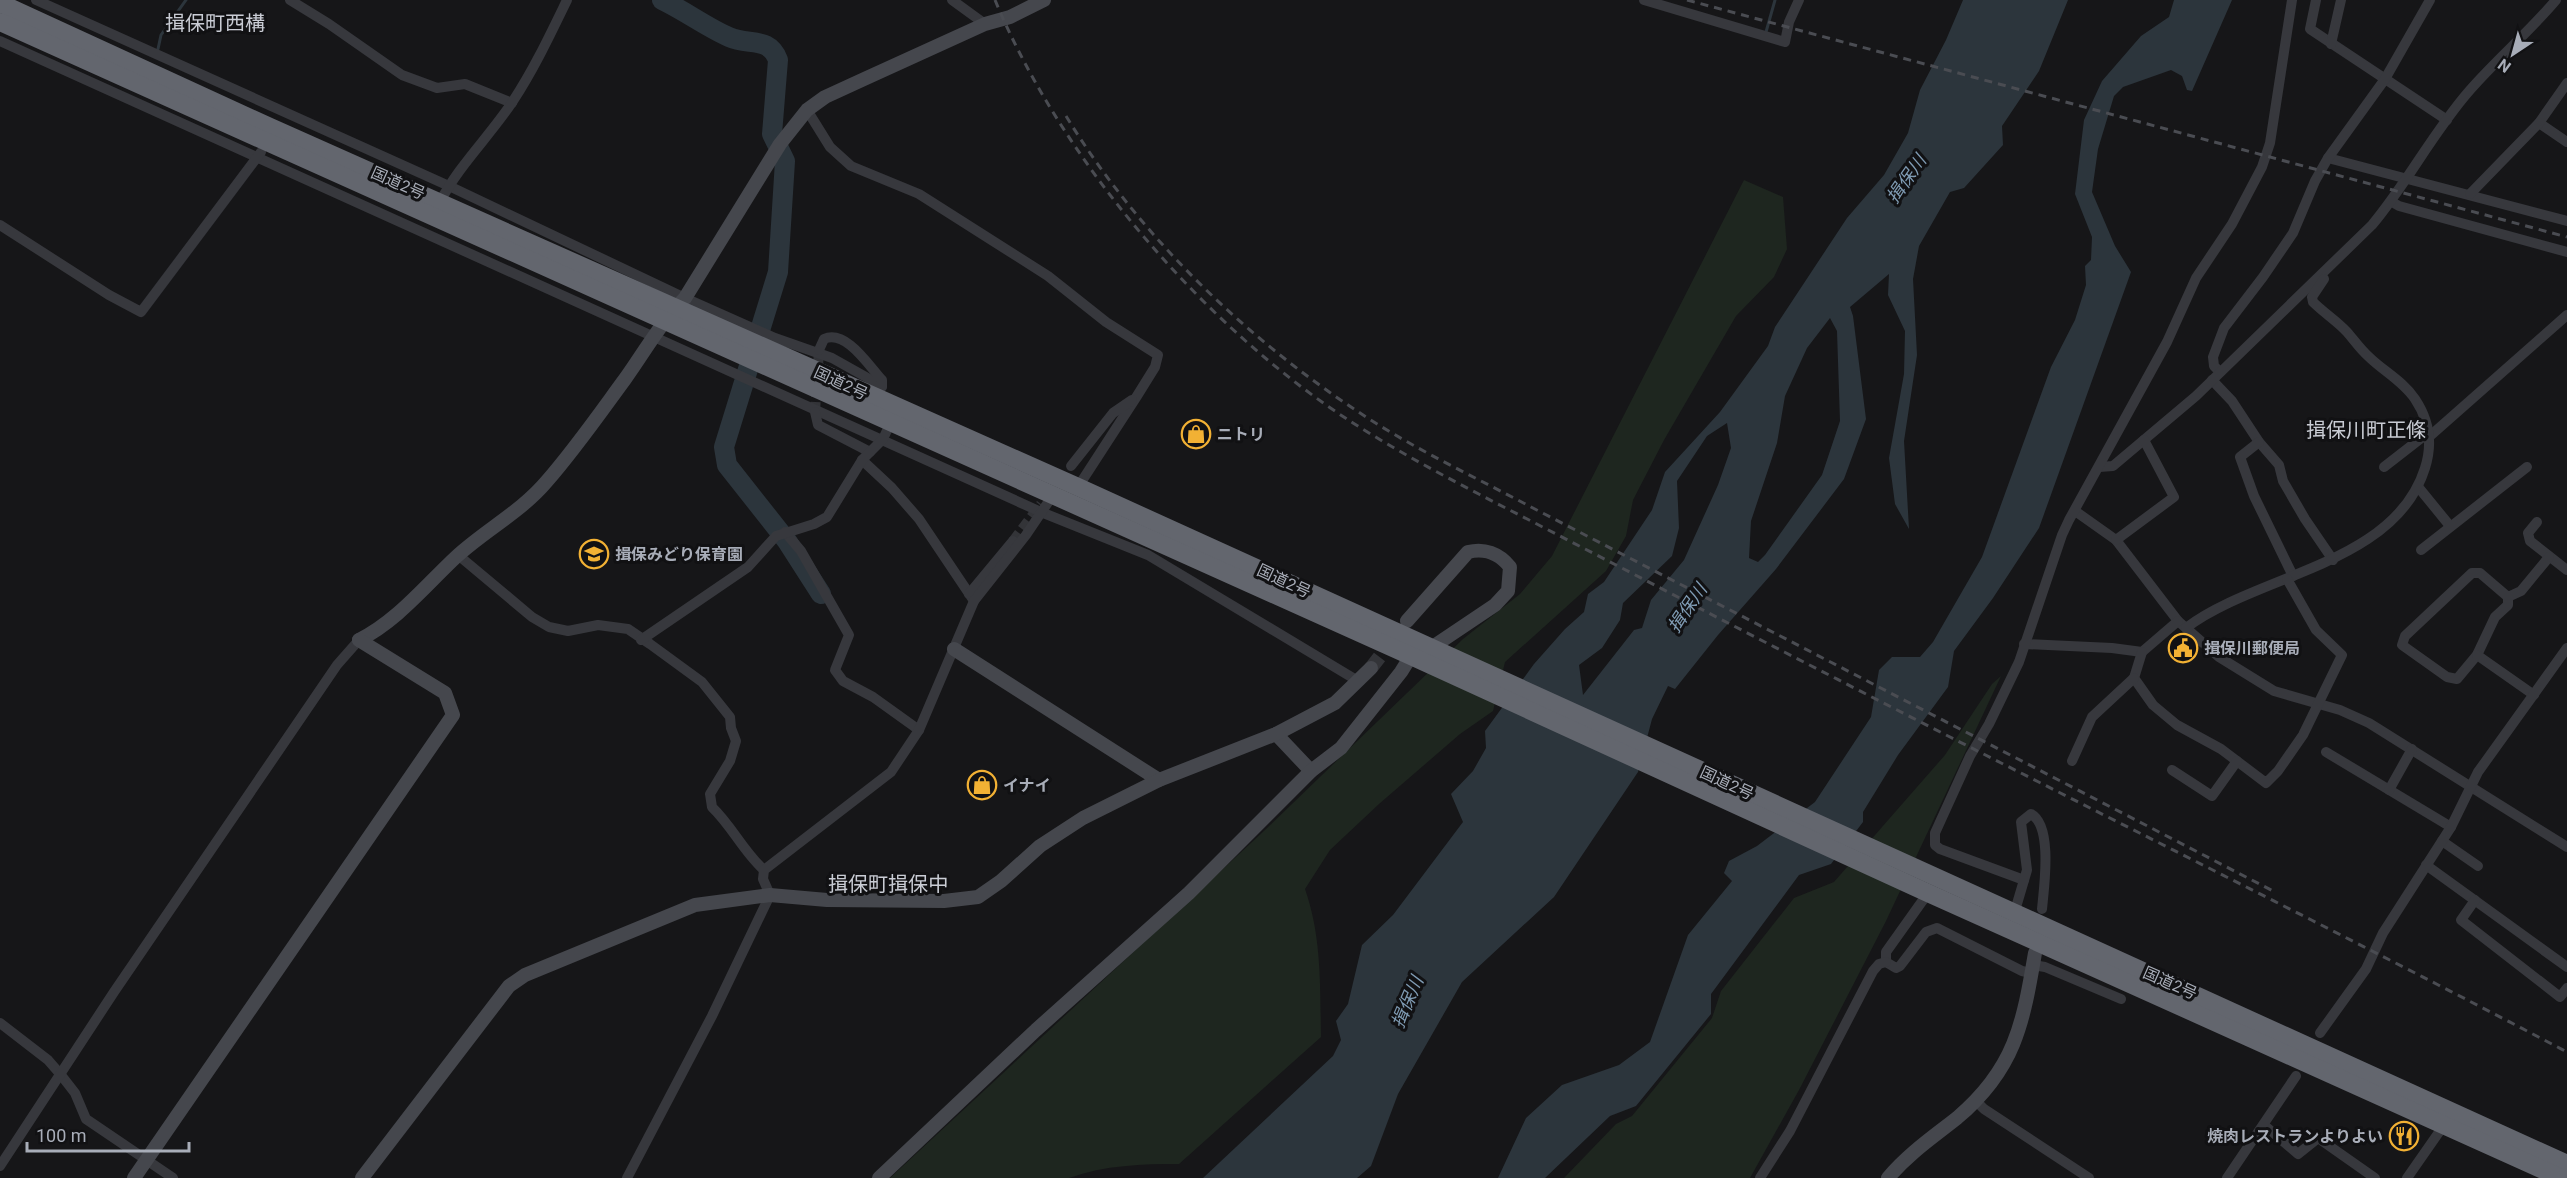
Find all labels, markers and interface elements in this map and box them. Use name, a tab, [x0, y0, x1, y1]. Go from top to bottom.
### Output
district label: 揖保町西構	[165, 11, 265, 35]
north arrow	[2483, 24, 2543, 84]
text: N	[2494, 55, 2515, 77]
water label: 揖保川	[1882, 149, 1931, 207]
street label: 国道2号	[368, 163, 428, 203]
street label: 国道2号	[811, 362, 871, 404]
shop icon: ニトリ	[1180, 418, 1212, 450]
district label: 揖保川町正條	[2306, 418, 2426, 442]
place label: ニトリ	[1217, 425, 1265, 444]
school or university icon: 揖保みどり保育園	[578, 538, 610, 570]
place label: 揖保みどり保育園	[615, 545, 743, 564]
street label: 国道2号	[1254, 560, 1314, 602]
water label: 揖保川	[1663, 578, 1712, 636]
public building icon: 揖保川郵便局	[2167, 632, 2199, 664]
place label: 揖保川郵便局	[2204, 639, 2300, 658]
street label: 国道2号	[1697, 762, 1757, 804]
shop icon: イナイ	[966, 769, 998, 801]
place label: イナイ	[1003, 776, 1051, 795]
district label: 揖保町揖保中	[828, 872, 948, 896]
street label: 国道2号	[2140, 963, 2200, 1003]
water label: 揖保川	[1387, 971, 1428, 1031]
scale bar	[27, 1115, 189, 1153]
restaurant icon: 焼肉レストランよりよい	[2388, 1120, 2420, 1152]
text: 100 m	[36, 1125, 87, 1146]
place label: 焼肉レストランよりよい	[2207, 1127, 2383, 1146]

